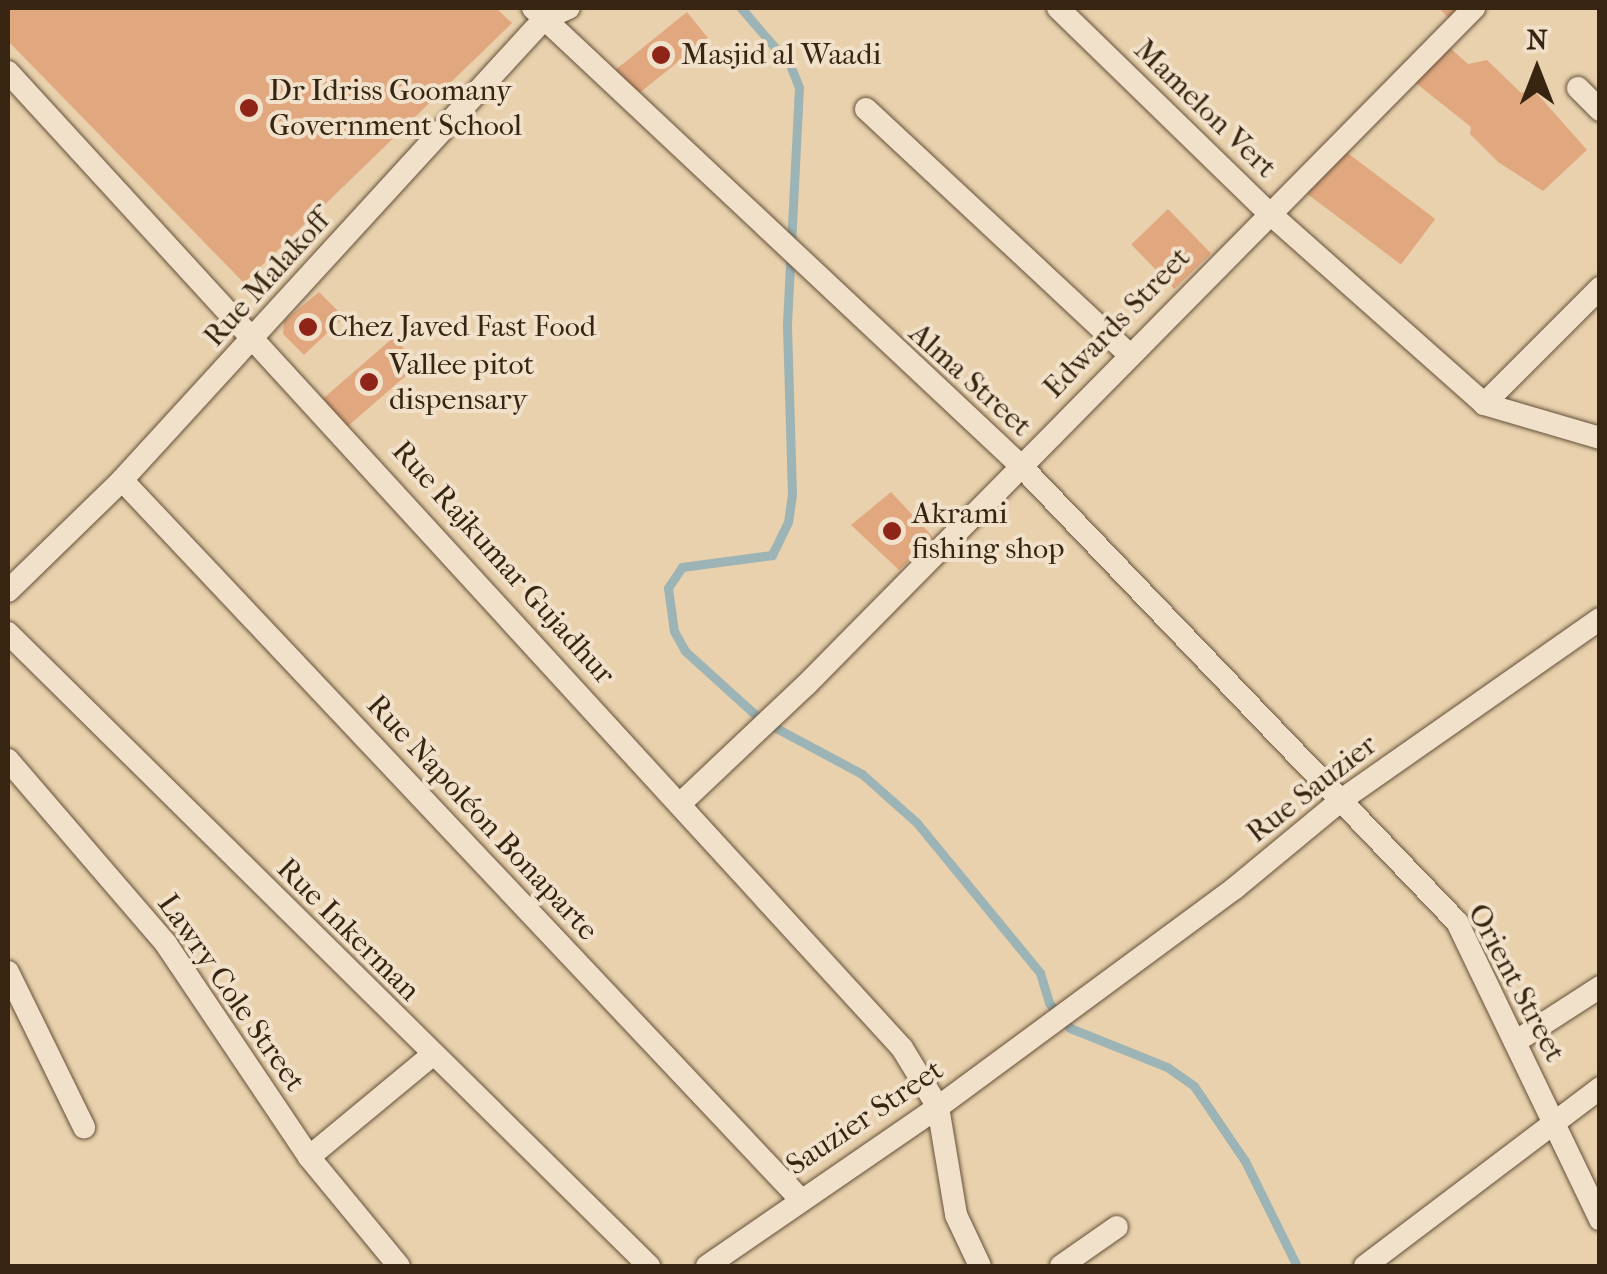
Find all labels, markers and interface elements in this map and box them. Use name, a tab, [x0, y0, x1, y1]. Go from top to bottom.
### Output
north arrow	[1487, 20, 1587, 120]
text: N	[1526, 23, 1548, 56]
street label: Mamelon Vert	[1126, 32, 1284, 186]
place label: Masjid al Waadi	[681, 37, 881, 73]
marker: Masjid al Waadi	[650, 44, 672, 66]
place label: Dr Idriss Goomany Government School	[269, 73, 522, 144]
marker: Dr Idriss Goomany Government School	[238, 97, 260, 119]
street label: Rue Malakoff	[196, 204, 338, 354]
street label: Edwards Street	[1036, 240, 1198, 406]
place label: Chez Javed Fast Food	[328, 309, 596, 345]
marker: Chez Javed Fast Food	[297, 316, 319, 338]
street label: Alma Street	[901, 316, 1039, 444]
place label: Vallee pitot dispensary	[389, 347, 534, 418]
marker: Vallee pitot dispensary	[358, 371, 380, 393]
street label: Rue Rajkumar Gujadhur	[384, 434, 622, 692]
place label: Akrami fishing shop	[912, 496, 1064, 566]
marker: Akrami fishing shop	[881, 520, 903, 542]
street label: Rue Napoléon Bonaparte	[359, 688, 605, 948]
street label: Rue Sauzier	[1240, 727, 1384, 851]
street label: Rue Inkerman	[269, 851, 427, 1009]
street label: Lawry Cole Street	[150, 887, 312, 1099]
street label: Orient Street	[1459, 898, 1573, 1068]
street label: Sauzier Street	[780, 1052, 950, 1184]

